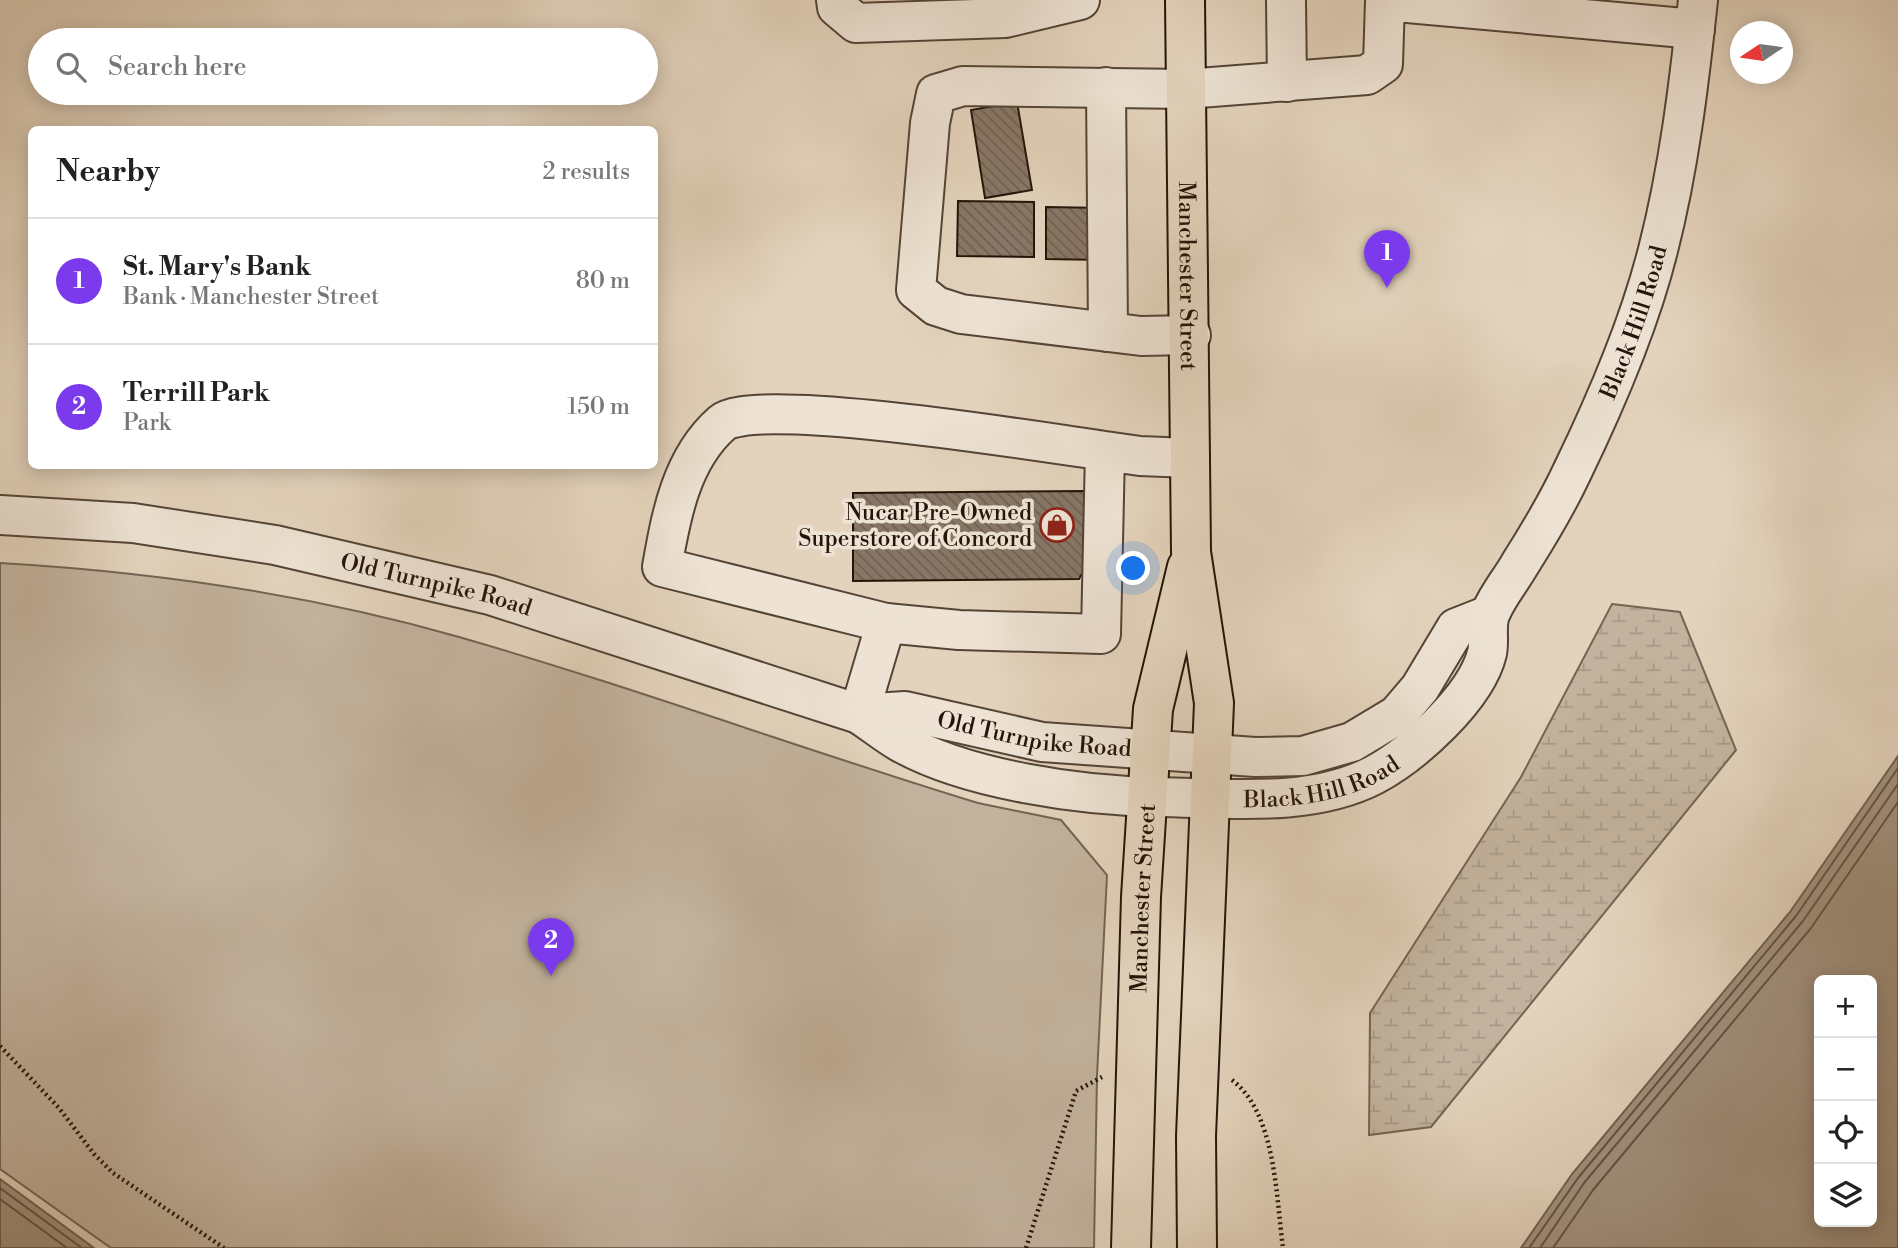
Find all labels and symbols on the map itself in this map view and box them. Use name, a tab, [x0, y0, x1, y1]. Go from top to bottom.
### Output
north arrow	[1730, 21, 1793, 84]
street label: Manchester Street	[1172, 181, 1202, 371]
pin: 1	[1364, 230, 1410, 288]
street label: Black Hill Road	[1594, 243, 1674, 404]
place label: Nucar Pre-Owned Superstore of Concord	[798, 499, 1032, 553]
shop icon: Nucar Pre-Owned Superstore of Concord	[1038, 506, 1076, 544]
street label: Old Turnpike Road	[338, 548, 535, 623]
your location	[1116, 551, 1150, 585]
street label: Old Turnpike Road	[934, 706, 1132, 763]
street label: Black Hill Road	[1242, 750, 1405, 814]
street label: Manchester Street	[1125, 803, 1162, 993]
pin: 2	[528, 918, 574, 976]

